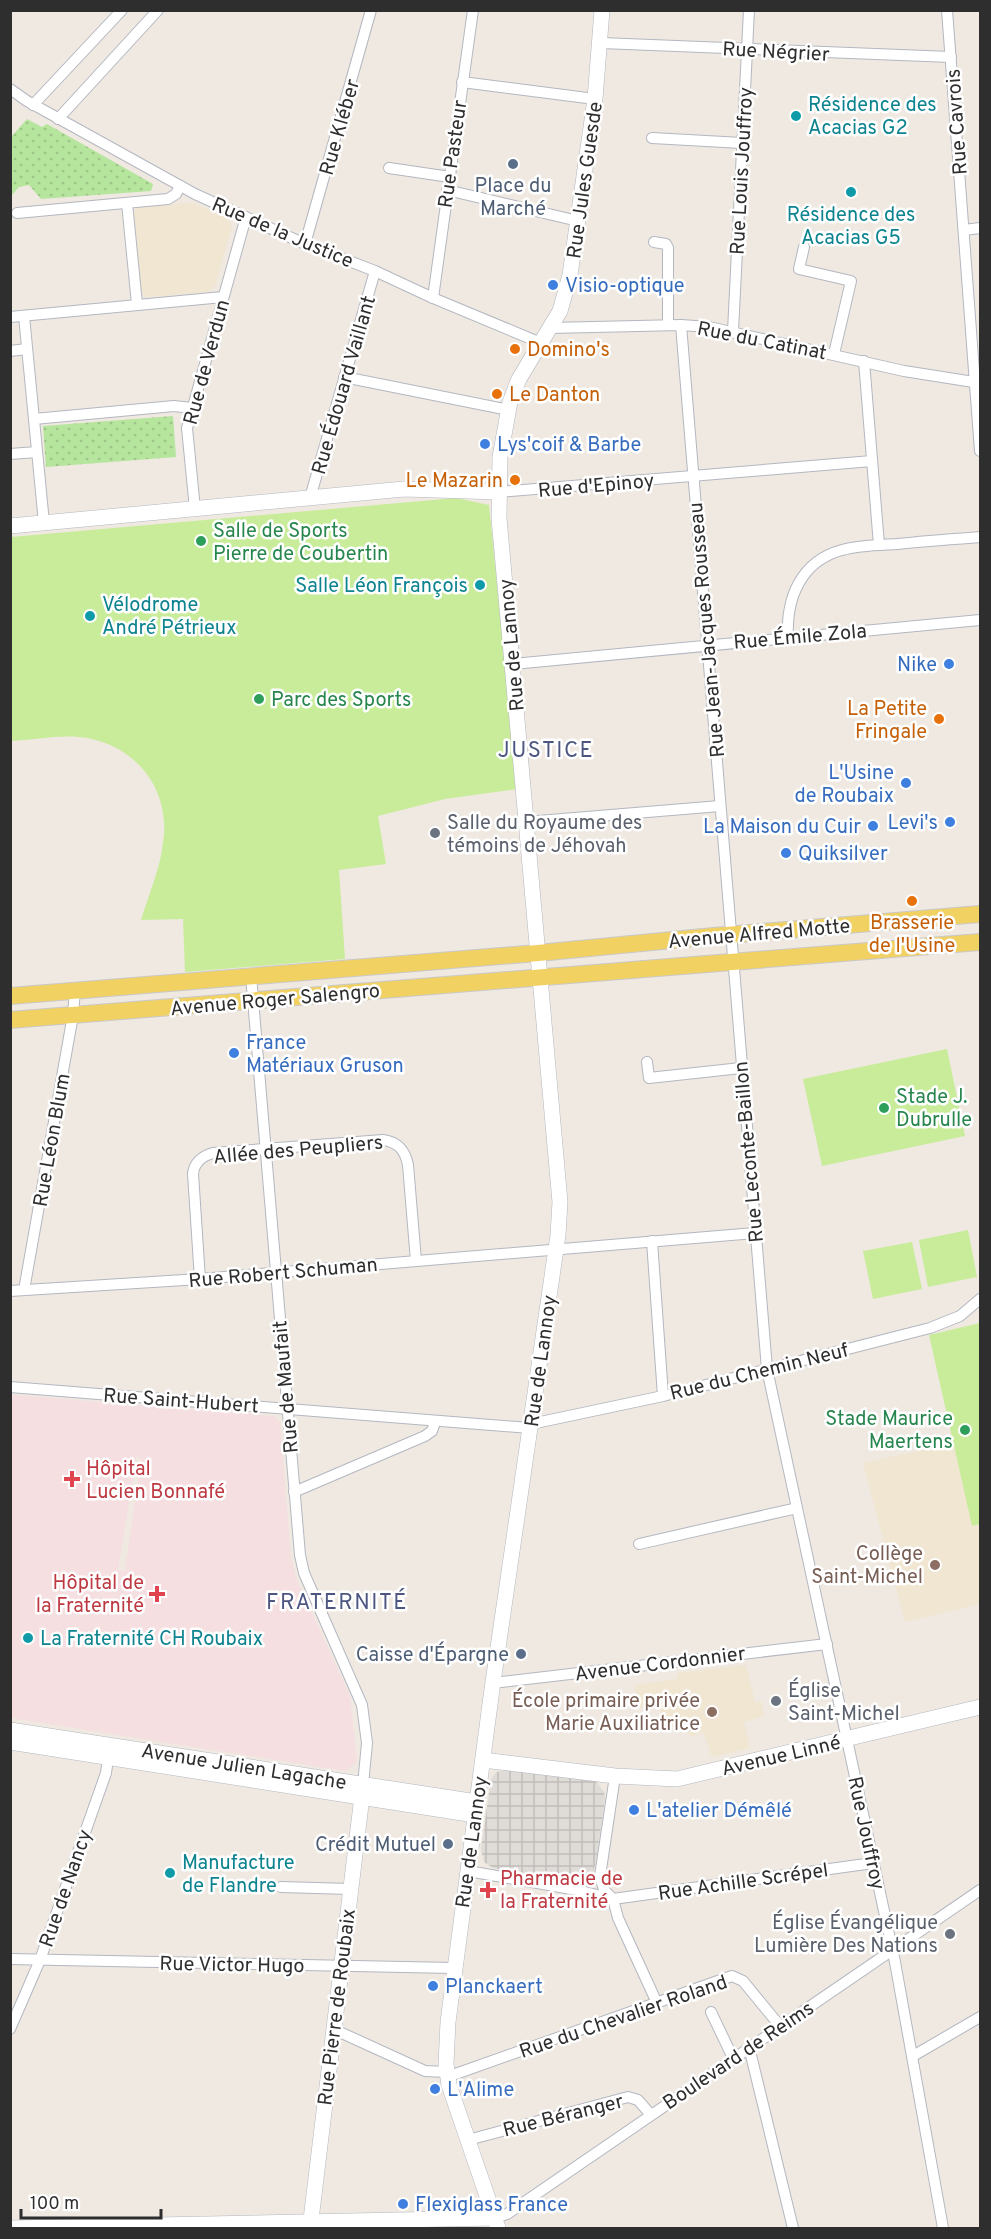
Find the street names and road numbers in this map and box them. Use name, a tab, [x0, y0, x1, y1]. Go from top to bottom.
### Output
street label: Rue Négrier	[722, 37, 830, 69]
street label: Rue Cavrois	[941, 68, 975, 176]
street label: Rue Kléber	[315, 76, 367, 179]
street label: Rue Louis Jouffroy	[726, 86, 760, 256]
street label: Rue Pasteur	[434, 98, 474, 210]
street label: Rue Jules Guesde	[562, 100, 610, 260]
street label: Rue de la Justice	[207, 192, 357, 275]
street label: Rue Édouard Vaillant	[305, 293, 383, 478]
street label: Rue de Verdun	[179, 297, 237, 428]
street label: Rue du Catinat	[695, 317, 829, 367]
street label: Rue d'Epinoy	[537, 469, 655, 505]
street label: Rue Jean-Jacques Rousseau	[684, 501, 732, 759]
street label: Rue de Lannoy	[494, 577, 532, 712]
street label: Rue Émile Zola	[732, 617, 868, 657]
street label: Avenue Alfred Motte	[667, 914, 851, 956]
street label: Avenue Roger Salengro	[169, 979, 381, 1023]
street label: Rue Leconte-Baillon	[729, 1060, 771, 1244]
street label: Rue Léon Blum	[28, 1071, 78, 1209]
street label: Allée des Peupliers	[212, 1131, 384, 1171]
street label: Rue Robert Schuman	[187, 1253, 379, 1295]
street label: Rue de Lannoy	[520, 1294, 564, 1429]
street label: Rue de Maufait	[268, 1319, 306, 1454]
street label: Rue du Chemin Neuf	[667, 1338, 852, 1408]
street label: Rue Saint-Hubert	[102, 1384, 260, 1420]
street label: Avenue Cordonnier	[573, 1642, 747, 1688]
street label: Avenue Linné	[719, 1731, 844, 1783]
street label: Avenue Julien Lagache	[139, 1739, 348, 1797]
street label: Rue Jouffroy	[840, 1774, 890, 1893]
street label: Rue de Lannoy	[451, 1775, 495, 1910]
street label: Rue de Nancy	[35, 1826, 99, 1951]
street label: Rue Achille Scrépel	[656, 1858, 830, 1908]
street label: Rue Pierre de Roubaix	[313, 1907, 363, 2107]
street label: Rue Victor Hugo	[159, 1952, 305, 1980]
street label: Rue du Chevalier Roland	[516, 1970, 731, 2066]
street label: Boulevard de Reims	[659, 1996, 820, 2117]
street label: Rue Béranger	[501, 2089, 627, 2144]

